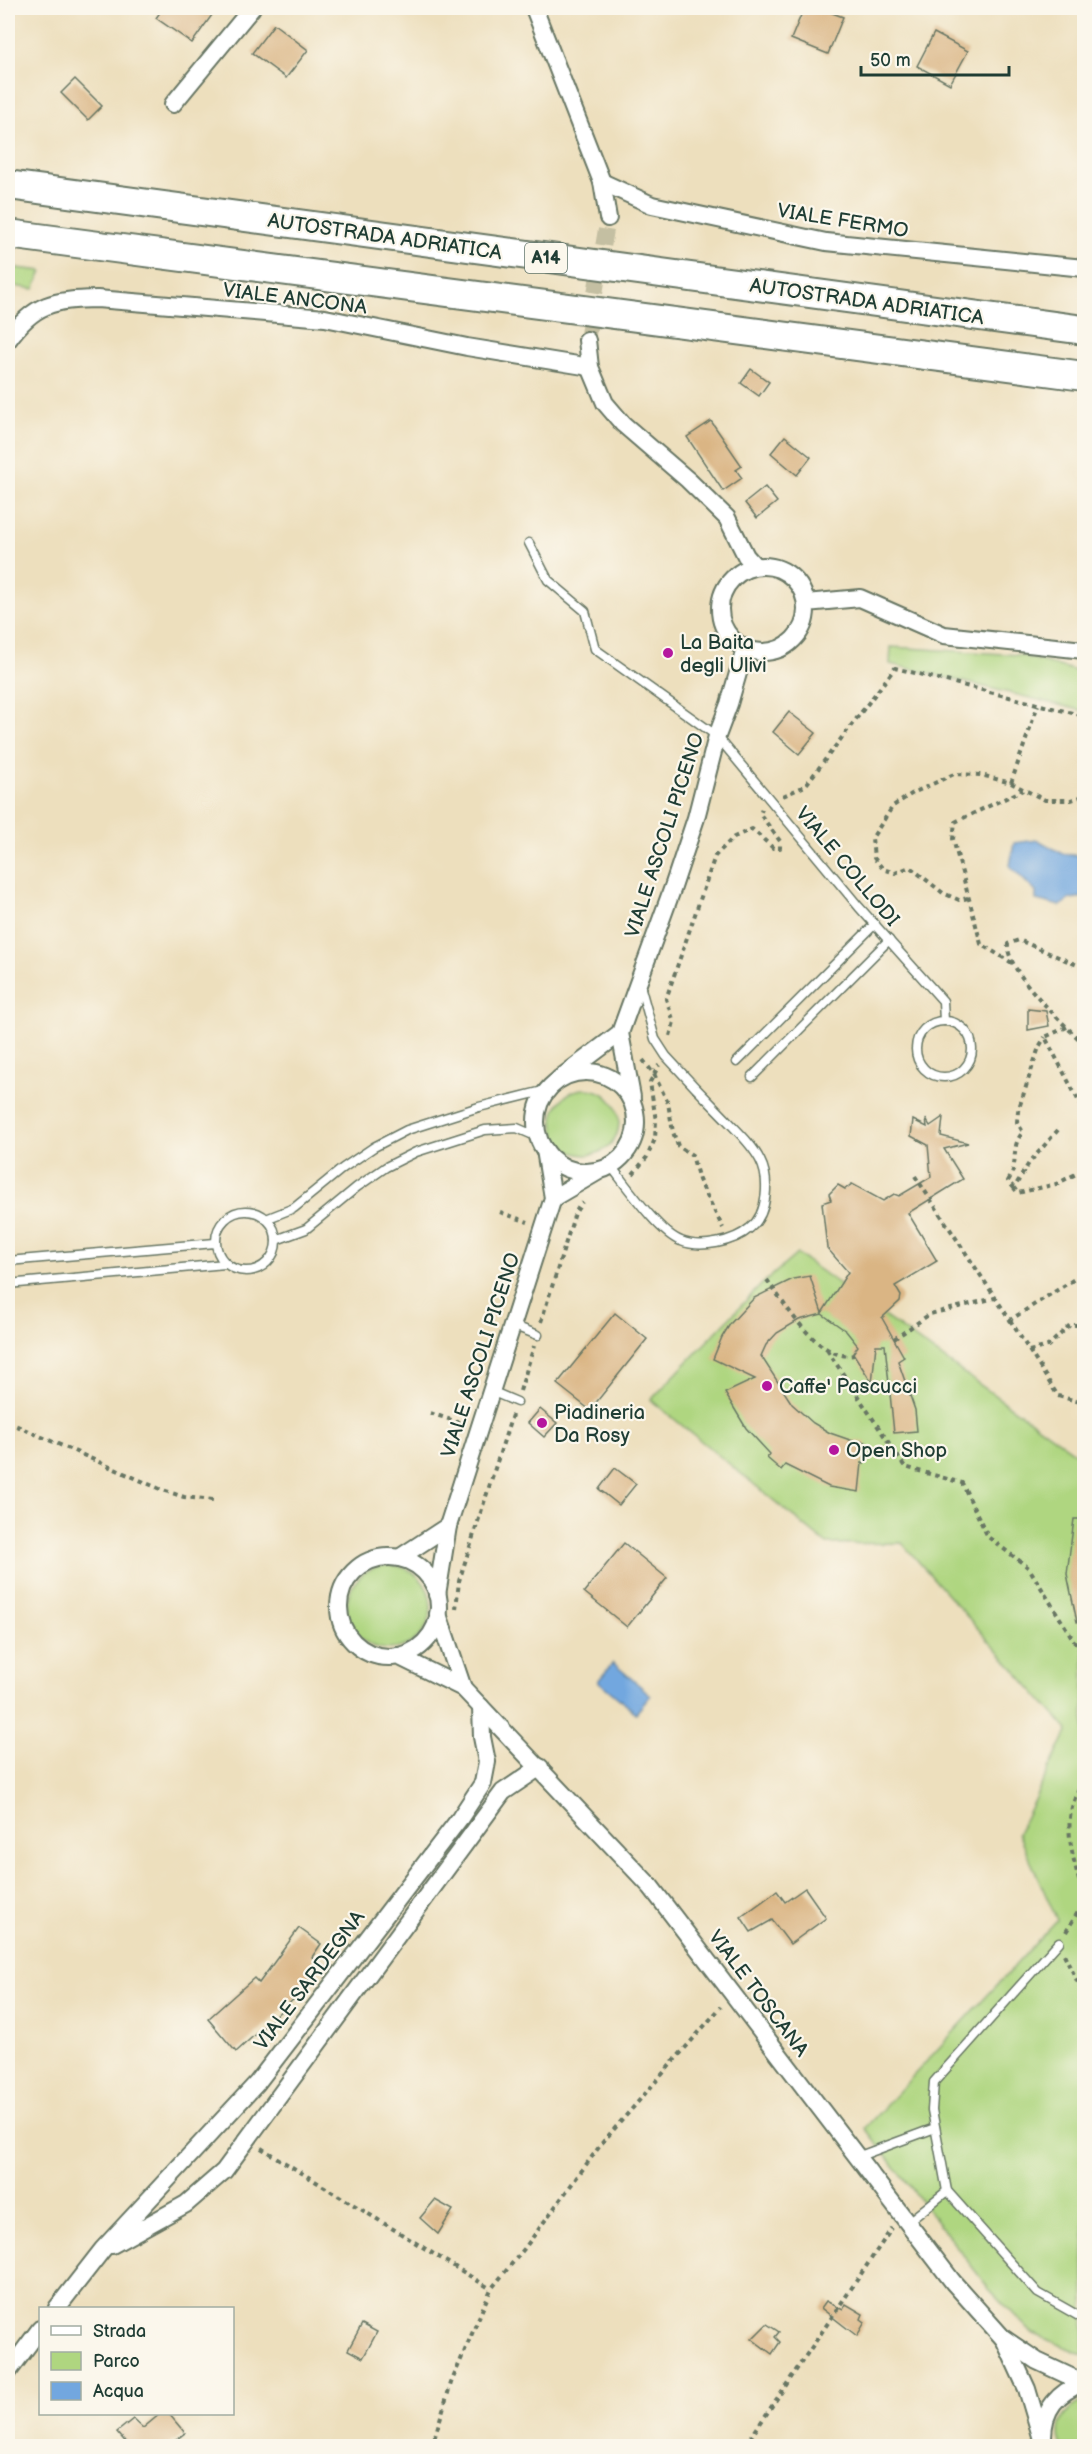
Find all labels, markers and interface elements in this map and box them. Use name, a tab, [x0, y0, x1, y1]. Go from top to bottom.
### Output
scale bar	[861, 39, 1010, 77]
text: 50 m	[870, 50, 911, 71]
street label: VIALE FERMO	[775, 199, 910, 243]
street label: AUTOSTRADA ADRIATICA	[266, 209, 504, 265]
road number: A14	[525, 243, 567, 273]
street label: AUTOSTRADA ADRIATICA	[748, 274, 986, 330]
street label: VIALE ANCONA	[222, 278, 369, 320]
place label: La Baita degli Ulivi	[680, 631, 767, 678]
marker: La Baita degli Ulivi	[661, 646, 675, 660]
street label: VIALE ASCOLI PICENO	[620, 730, 709, 941]
street label: VIALE COLLODI	[790, 802, 904, 931]
street label: VIALE ASCOLI PICENO	[436, 1250, 525, 1461]
place label: Caffe' Pascucci	[779, 1375, 917, 1399]
marker: Caffe' Pascucci	[760, 1379, 774, 1393]
place label: Piadineria Da Rosy	[554, 1401, 645, 1448]
marker: Piadineria Da Rosy	[535, 1416, 549, 1430]
place label: Open Shop	[846, 1439, 947, 1463]
marker: Open Shop	[827, 1443, 841, 1457]
street label: VIALE SARDEGNA	[249, 1905, 371, 2055]
street label: VIALE TOSCANA	[703, 1926, 814, 2062]
legend	[39, 2307, 234, 2415]
text: Strada	[93, 2321, 146, 2342]
text: Parco	[93, 2351, 140, 2372]
text: Acqua	[93, 2381, 144, 2402]

